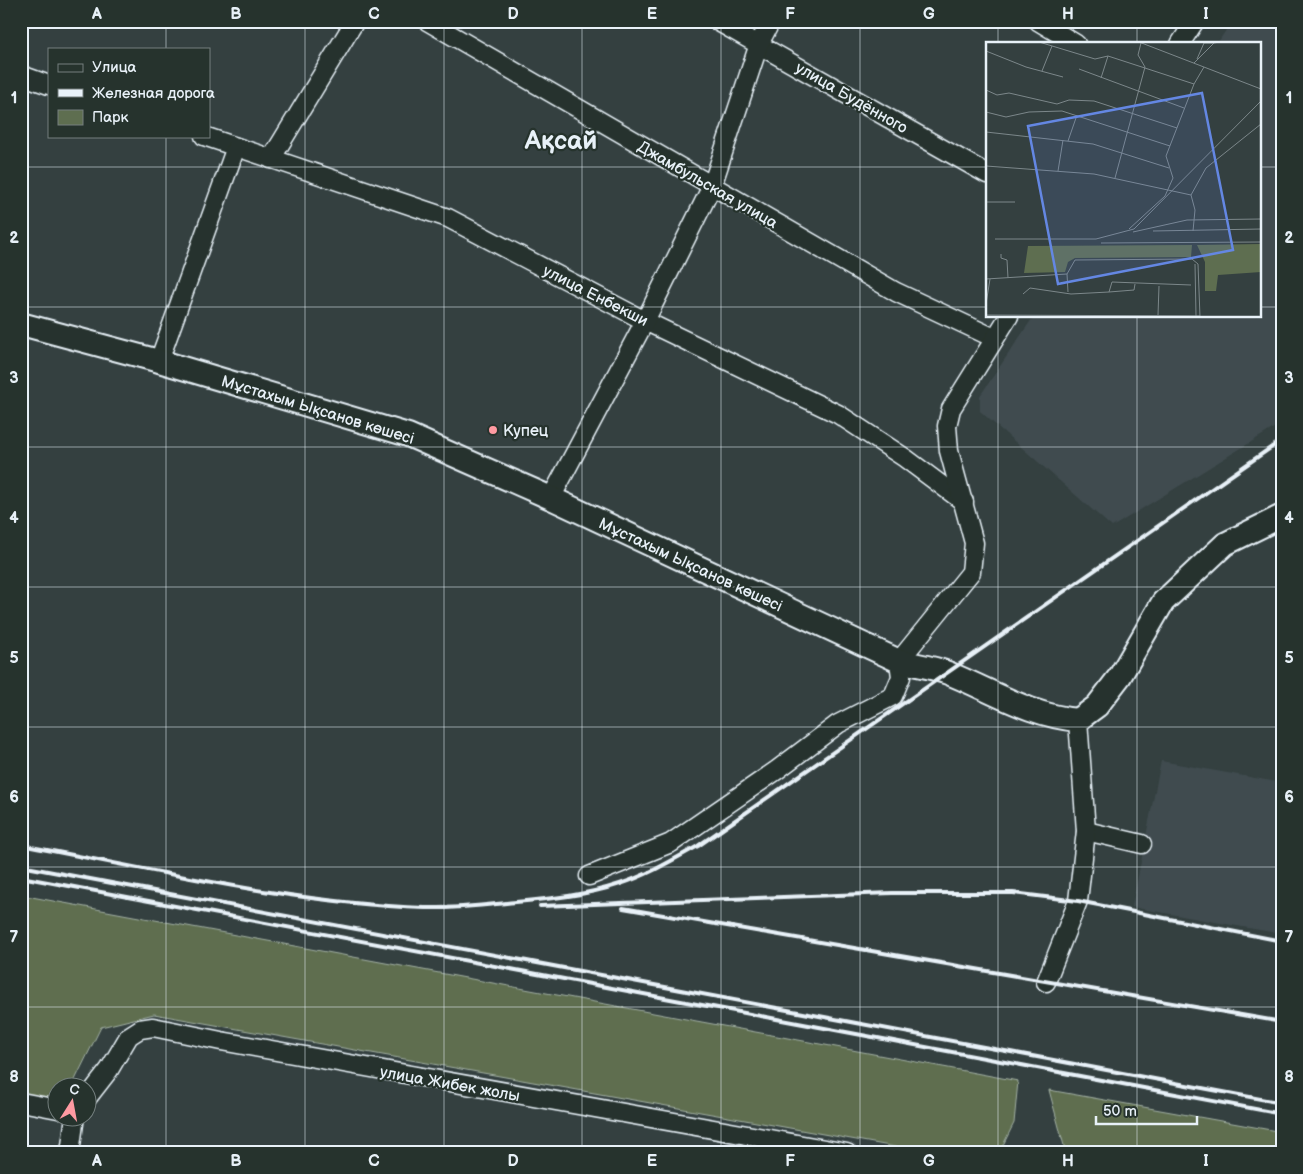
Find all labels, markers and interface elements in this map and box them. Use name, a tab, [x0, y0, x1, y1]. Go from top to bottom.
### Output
text: A	[91, 5, 102, 24]
text: B	[230, 5, 242, 24]
text: C	[368, 5, 380, 24]
text: D	[507, 5, 519, 24]
text: E	[647, 5, 657, 24]
text: F	[785, 5, 795, 24]
text: G	[923, 5, 935, 24]
text: H	[1062, 5, 1074, 24]
text: I	[1203, 5, 1209, 24]
inset map	[986, 42, 1260, 318]
legend	[48, 48, 210, 138]
text: Улица	[92, 58, 137, 77]
street label: улица Будённого	[792, 59, 911, 138]
text: Железная дорога	[92, 84, 215, 103]
text: 1	[11, 89, 17, 108]
text: 1	[1286, 89, 1292, 108]
text: Парк	[92, 108, 129, 127]
district label: Ақсай	[524, 126, 597, 157]
street label: Джамбульская улица	[634, 137, 781, 233]
text: 2	[9, 229, 19, 248]
text: 2	[1284, 229, 1294, 248]
street label: улица Енбекши	[540, 262, 651, 331]
text: 3	[9, 369, 19, 388]
text: 3	[1284, 369, 1294, 388]
street label: Мұстахым Ықсанов көшесі	[219, 372, 416, 449]
place label: Купец	[503, 422, 549, 441]
marker: Купец	[487, 424, 499, 436]
text: 4	[9, 509, 19, 528]
text: 4	[1284, 509, 1294, 528]
street label: Мұстахым Ықсанов көшесі	[595, 514, 785, 616]
text: 5	[9, 649, 19, 668]
text: 5	[1284, 649, 1294, 668]
text: 6	[9, 788, 19, 807]
text: 6	[1284, 788, 1294, 807]
text: 7	[10, 928, 19, 947]
text: 7	[1285, 928, 1294, 947]
street label: улица Жибек жолы	[378, 1063, 521, 1106]
text: 8	[9, 1068, 19, 1087]
text: 8	[1284, 1068, 1294, 1087]
north arrow	[48, 1076, 98, 1126]
text: С	[68, 1080, 81, 1099]
scale bar	[1096, 1094, 1197, 1126]
text: 50 m	[1103, 1102, 1137, 1121]
text: A	[91, 1152, 102, 1171]
text: B	[230, 1152, 242, 1171]
text: C	[368, 1152, 380, 1171]
text: D	[507, 1152, 519, 1171]
text: E	[647, 1152, 657, 1171]
text: F	[785, 1152, 795, 1171]
text: G	[923, 1152, 935, 1171]
text: H	[1062, 1152, 1074, 1171]
text: I	[1203, 1152, 1209, 1171]

